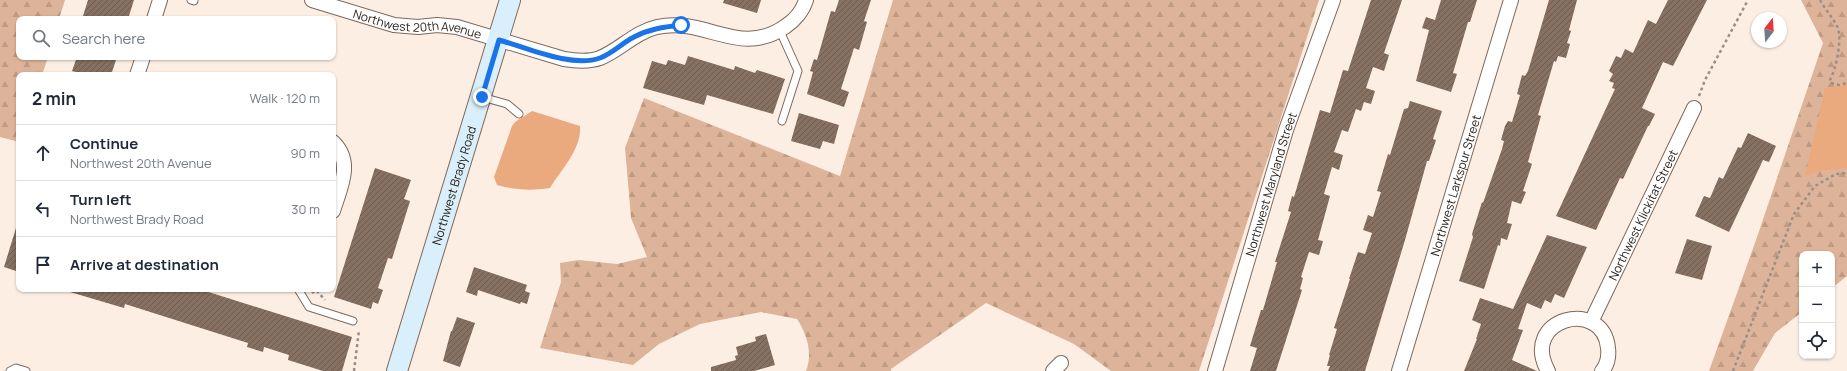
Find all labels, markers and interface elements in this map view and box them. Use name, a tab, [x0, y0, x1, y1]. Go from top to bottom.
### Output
street label: Northwest 20th Avenue	[351, 5, 484, 42]
north arrow	[1751, 12, 1787, 48]
search box	[16, 16, 336, 60]
route start	[672, 16, 690, 34]
icon: search	[30, 27, 52, 49]
text: Search here	[62, 28, 145, 49]
text: 2 min	[32, 87, 76, 110]
route end	[473, 88, 491, 106]
text: Walk · 120 m	[250, 89, 320, 107]
street label: Northwest Maryland Street	[1241, 109, 1300, 258]
street label: Northwest Larkspur Street	[1426, 112, 1484, 258]
street label: Northwest Brady Road	[427, 124, 480, 247]
text: Continue	[70, 133, 138, 154]
icon: ahead	[32, 142, 54, 164]
text: 90 m	[290, 144, 320, 162]
street label: Northwest Klickitat Street	[1604, 146, 1681, 283]
text: Northwest 20th Avenue	[70, 154, 212, 172]
text: Turn left	[70, 189, 132, 210]
icon: left	[32, 198, 54, 220]
text: 30 m	[291, 200, 320, 218]
text: Northwest Brady Road	[70, 210, 204, 228]
map controls	[1799, 251, 1835, 359]
button: +	[1799, 251, 1835, 287]
icon: arrive	[32, 254, 54, 276]
text: Arrive at destination	[70, 254, 219, 275]
button: −	[1799, 287, 1835, 323]
button: locate	[1799, 323, 1835, 359]

